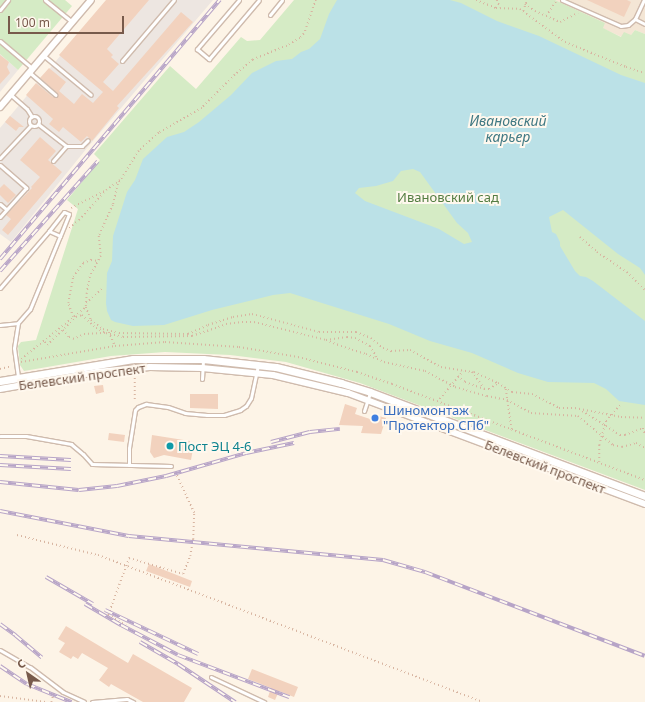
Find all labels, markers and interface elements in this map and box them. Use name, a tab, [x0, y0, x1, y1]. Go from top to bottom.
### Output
scale bar	[10, 8, 126, 34]
text: 100 m	[15, 14, 50, 31]
water label: Ивановский карьер	[469, 113, 547, 146]
park label: Ивановский сад	[397, 189, 499, 205]
street label: Белевский проспект	[18, 360, 146, 394]
place label: Шиномонтаж "Протектор СПб"	[383, 403, 489, 434]
marker: Шиномонтаж "Протектор СПб"	[370, 413, 380, 423]
street label: Белевский проспект	[482, 437, 608, 497]
place label: Пост ЭЦ 4-6	[178, 438, 252, 454]
marker: Пост ЭЦ 4-6	[165, 441, 175, 451]
north arrow	[8, 654, 48, 694]
text: С	[14, 655, 28, 672]

